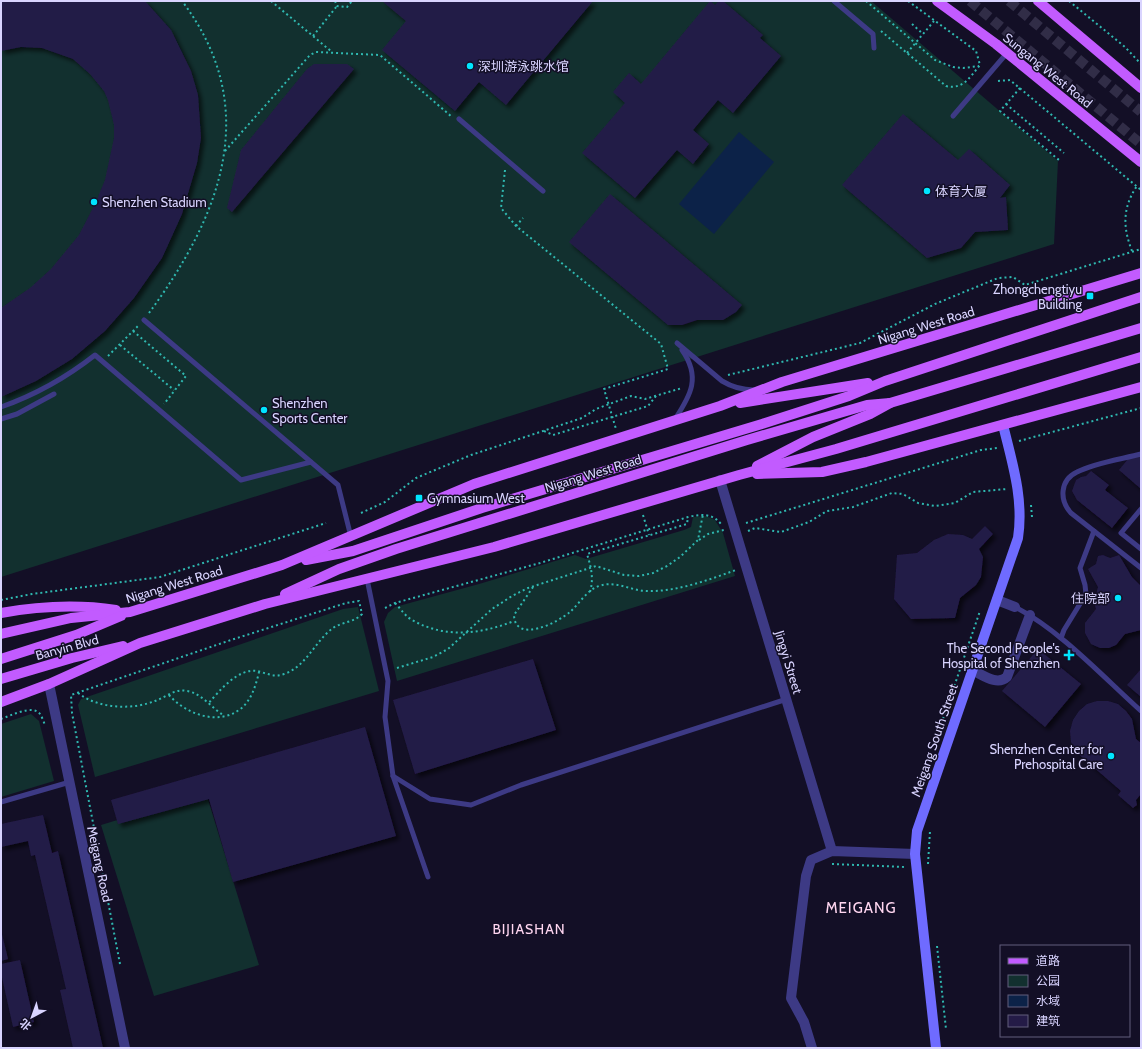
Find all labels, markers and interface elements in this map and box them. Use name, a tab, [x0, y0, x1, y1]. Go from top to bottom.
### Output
street label: Sungang West Road	[1000, 29, 1096, 111]
place label: 深圳游泳跳水馆	[478, 58, 569, 74]
marker: 深圳游泳跳水馆	[465, 61, 475, 71]
place label: 体育大厦	[935, 183, 987, 199]
marker: 体育大厦	[922, 186, 932, 196]
place label: Shenzhen Stadium	[102, 194, 207, 210]
marker: Shenzhen Stadium	[89, 197, 99, 207]
place label: Zhongchengtiyu Building	[993, 281, 1083, 312]
marker: Zhongchengtiyu Building	[1085, 291, 1095, 301]
street label: Nigang West Road	[876, 303, 976, 347]
place label: Shenzhen Sports Center	[272, 395, 348, 426]
marker: Shenzhen Sports Center	[259, 405, 269, 415]
street label: Nigang West Road	[543, 451, 643, 495]
place label: Gymnasium West	[427, 490, 525, 506]
marker: Gymnasium West	[414, 493, 424, 503]
street label: Nigang West Road	[124, 562, 224, 606]
place label: 住院部	[1071, 590, 1110, 606]
marker: 住院部	[1113, 593, 1123, 603]
street label: Jingyi Street	[772, 627, 806, 696]
street label: Banyin Blvd	[34, 631, 100, 663]
place label: The Second People's Hospital of Shenzhen	[942, 640, 1061, 671]
marker: The Second People's Hospital of Shenzhen	[1063, 649, 1075, 661]
street label: Meigang South Street	[907, 681, 961, 799]
place label: Shenzhen Center for Prehospital Care	[989, 741, 1104, 772]
marker: Shenzhen Center for Prehospital Care	[1106, 751, 1116, 761]
street label: Meigang Road	[84, 824, 116, 904]
district label: MEIGANG	[825, 899, 897, 917]
district label: BIJIASHAN	[492, 920, 566, 938]
legend	[1000, 945, 1130, 1037]
text: 道路	[1036, 953, 1060, 968]
text: 公园	[1036, 973, 1060, 988]
text: 水域	[1036, 993, 1060, 1008]
north arrow	[12, 997, 52, 1037]
text: 建筑	[1036, 1013, 1060, 1028]
text: 北	[17, 1016, 34, 1033]

